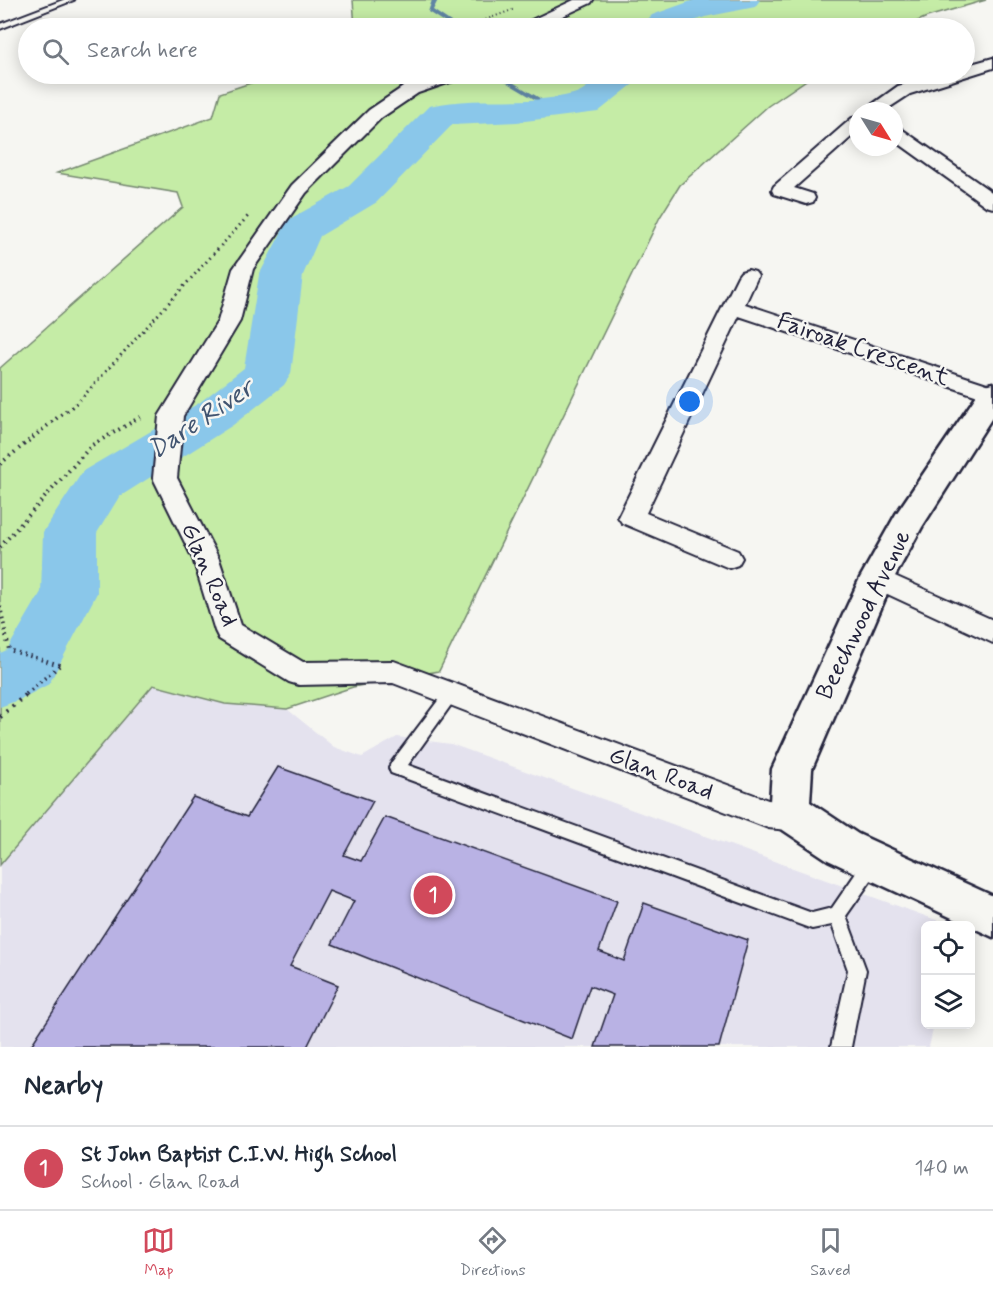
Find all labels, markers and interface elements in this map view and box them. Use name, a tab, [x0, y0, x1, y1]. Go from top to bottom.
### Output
search box	[18, 18, 975, 84]
icon: search	[39, 35, 72, 68]
text: Search here	[87, 37, 198, 65]
north arrow	[849, 102, 903, 156]
street label: Fairoak Crescent	[773, 306, 953, 394]
water label: Dare River	[142, 371, 263, 468]
your location	[675, 387, 704, 416]
street label: Glan Road	[173, 519, 245, 631]
street label: Beechwood Avenue	[809, 525, 919, 705]
street label: Glan Road	[604, 740, 718, 808]
pin: 1	[414, 872, 452, 918]
map controls	[921, 921, 975, 1029]
button: locate	[921, 921, 975, 975]
button: layers	[921, 975, 975, 1029]
text: Nearby	[24, 1069, 103, 1103]
text: St John Baptist C.I.W. High School	[81, 1141, 397, 1169]
text: 1	[39, 1155, 48, 1182]
text: 140 m	[915, 1155, 969, 1182]
text: School · Glan Road	[81, 1169, 240, 1196]
tab: Map	[142, 1224, 175, 1281]
tab: Directions	[460, 1224, 526, 1281]
tab: Saved	[810, 1224, 851, 1281]

